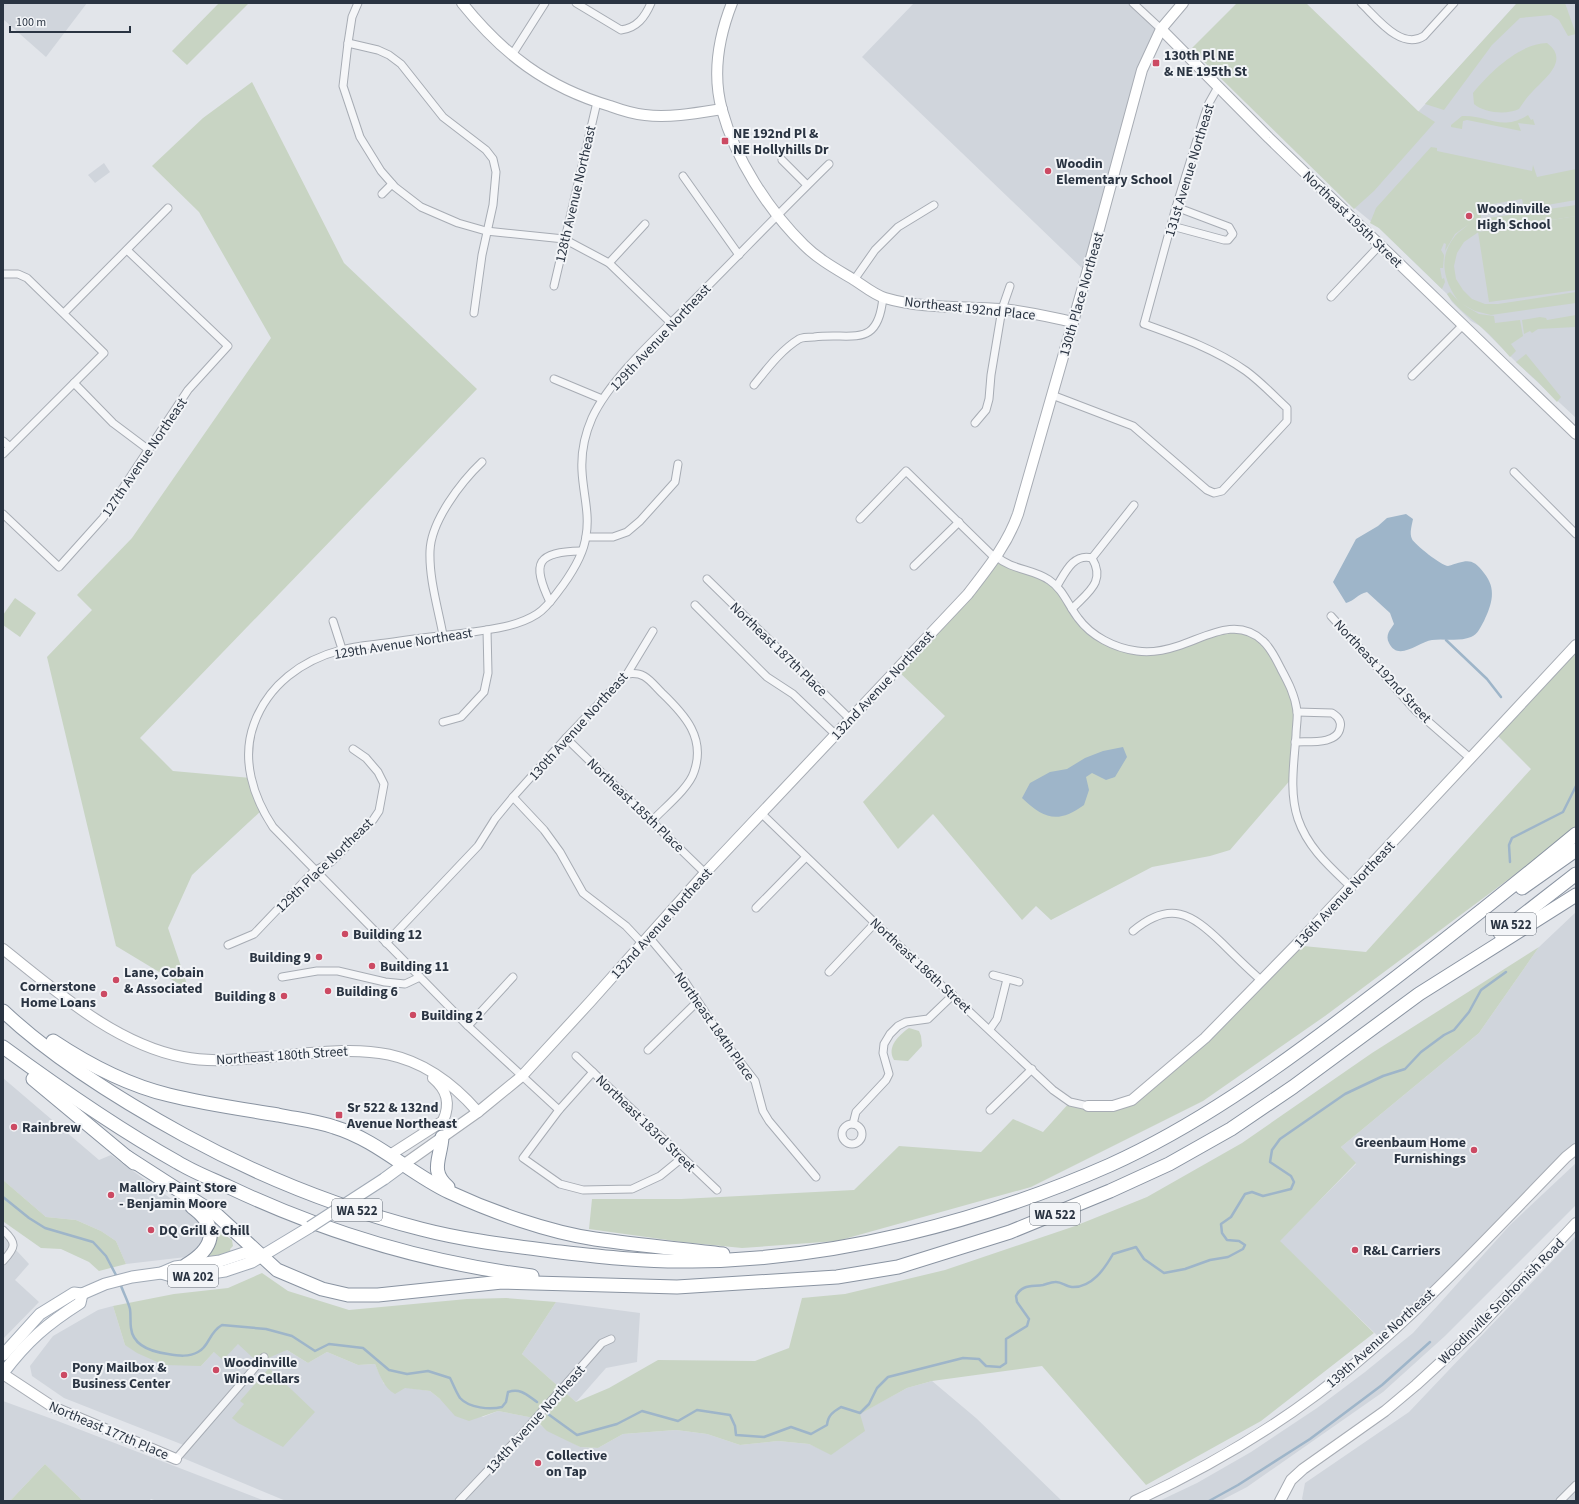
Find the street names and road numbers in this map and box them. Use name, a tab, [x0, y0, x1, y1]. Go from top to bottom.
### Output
street label: 131st Avenue Northeast	[1160, 101, 1220, 239]
street label: 128th Avenue Northeast	[550, 124, 602, 265]
street label: Northeast 195th Street	[1298, 167, 1407, 273]
street label: 130th Place Northeast	[1055, 230, 1109, 359]
street label: 129th Avenue Northeast	[606, 279, 716, 396]
street label: Northeast 192nd Place	[903, 292, 1036, 326]
street label: 127th Avenue Northeast	[97, 394, 192, 521]
street label: Northeast 187th Place	[725, 598, 831, 702]
street label: Northeast 192nd Street	[1329, 616, 1436, 728]
street label: 129th Avenue Northeast	[332, 623, 474, 665]
street label: 132nd Avenue Northeast	[827, 626, 939, 745]
street label: 130th Avenue Northeast	[524, 668, 633, 785]
street label: Northeast 185th Place	[582, 754, 688, 858]
street label: 129th Place Northeast	[272, 814, 378, 918]
street label: 136th Avenue Northeast	[1290, 836, 1400, 953]
street label: 132nd Avenue Northeast	[606, 864, 717, 984]
street label: Northeast 186th Street	[865, 913, 976, 1018]
road number: WA 522	[1486, 913, 1536, 935]
street label: Northeast 184th Place	[669, 968, 759, 1085]
street label: Northeast 180th Street	[216, 1041, 349, 1071]
street label: Northeast 183rd Street	[591, 1071, 700, 1177]
road number: WA 522	[332, 1199, 382, 1221]
road number: WA 522	[1030, 1203, 1080, 1225]
street label: Woodinville Snohomish Road	[1434, 1234, 1569, 1369]
road number: WA 202	[168, 1265, 218, 1287]
street label: 139th Avenue Northeast	[1322, 1284, 1440, 1393]
street label: 134th Avenue Northeast	[481, 1361, 590, 1478]
street label: Northeast 177th Place	[46, 1397, 172, 1465]

